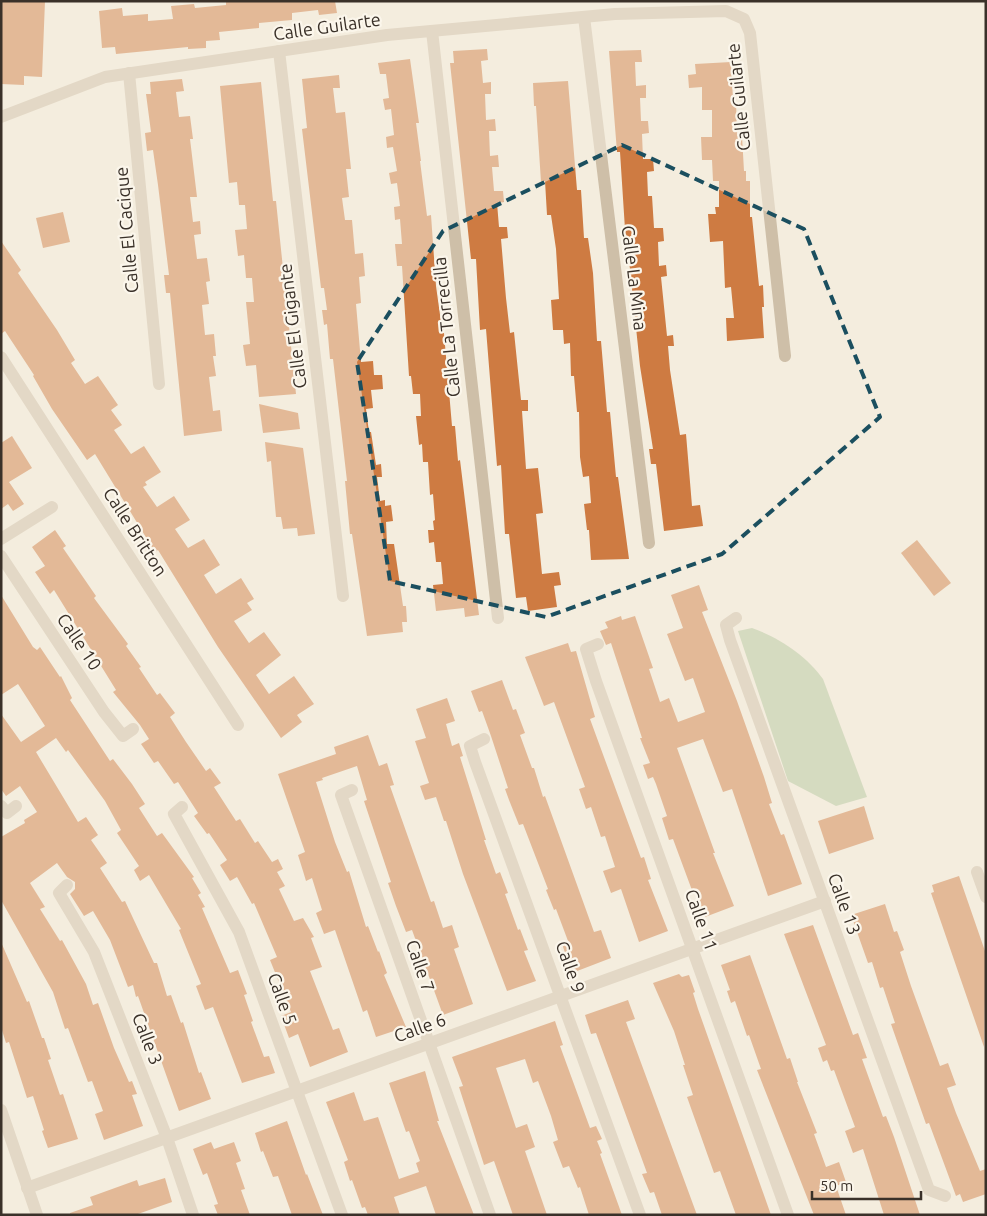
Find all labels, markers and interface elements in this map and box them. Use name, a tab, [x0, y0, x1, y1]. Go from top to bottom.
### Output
street label: Calle Guilarte	[272, 9, 382, 43]
street label: Calle Guilarte	[722, 42, 754, 152]
street label: Calle El Cacique	[111, 166, 141, 294]
street label: Calle La Mina	[619, 224, 651, 332]
street label: Calle La Torrecilla	[429, 256, 463, 398]
street label: Calle El Gigante	[274, 262, 310, 390]
street label: Calle Britton	[100, 484, 172, 579]
street label: Calle 10	[54, 609, 106, 674]
street label: Calle 13	[825, 870, 865, 937]
street label: Calle 11	[682, 886, 722, 953]
street label: Calle 7	[403, 937, 439, 994]
street label: Calle 9	[552, 938, 590, 995]
street label: Calle 5	[264, 970, 302, 1027]
street label: Calle 6	[391, 1008, 448, 1046]
street label: Calle 3	[129, 1010, 167, 1067]
scale bar	[812, 1168, 921, 1200]
text: 50 m	[820, 1177, 853, 1194]

